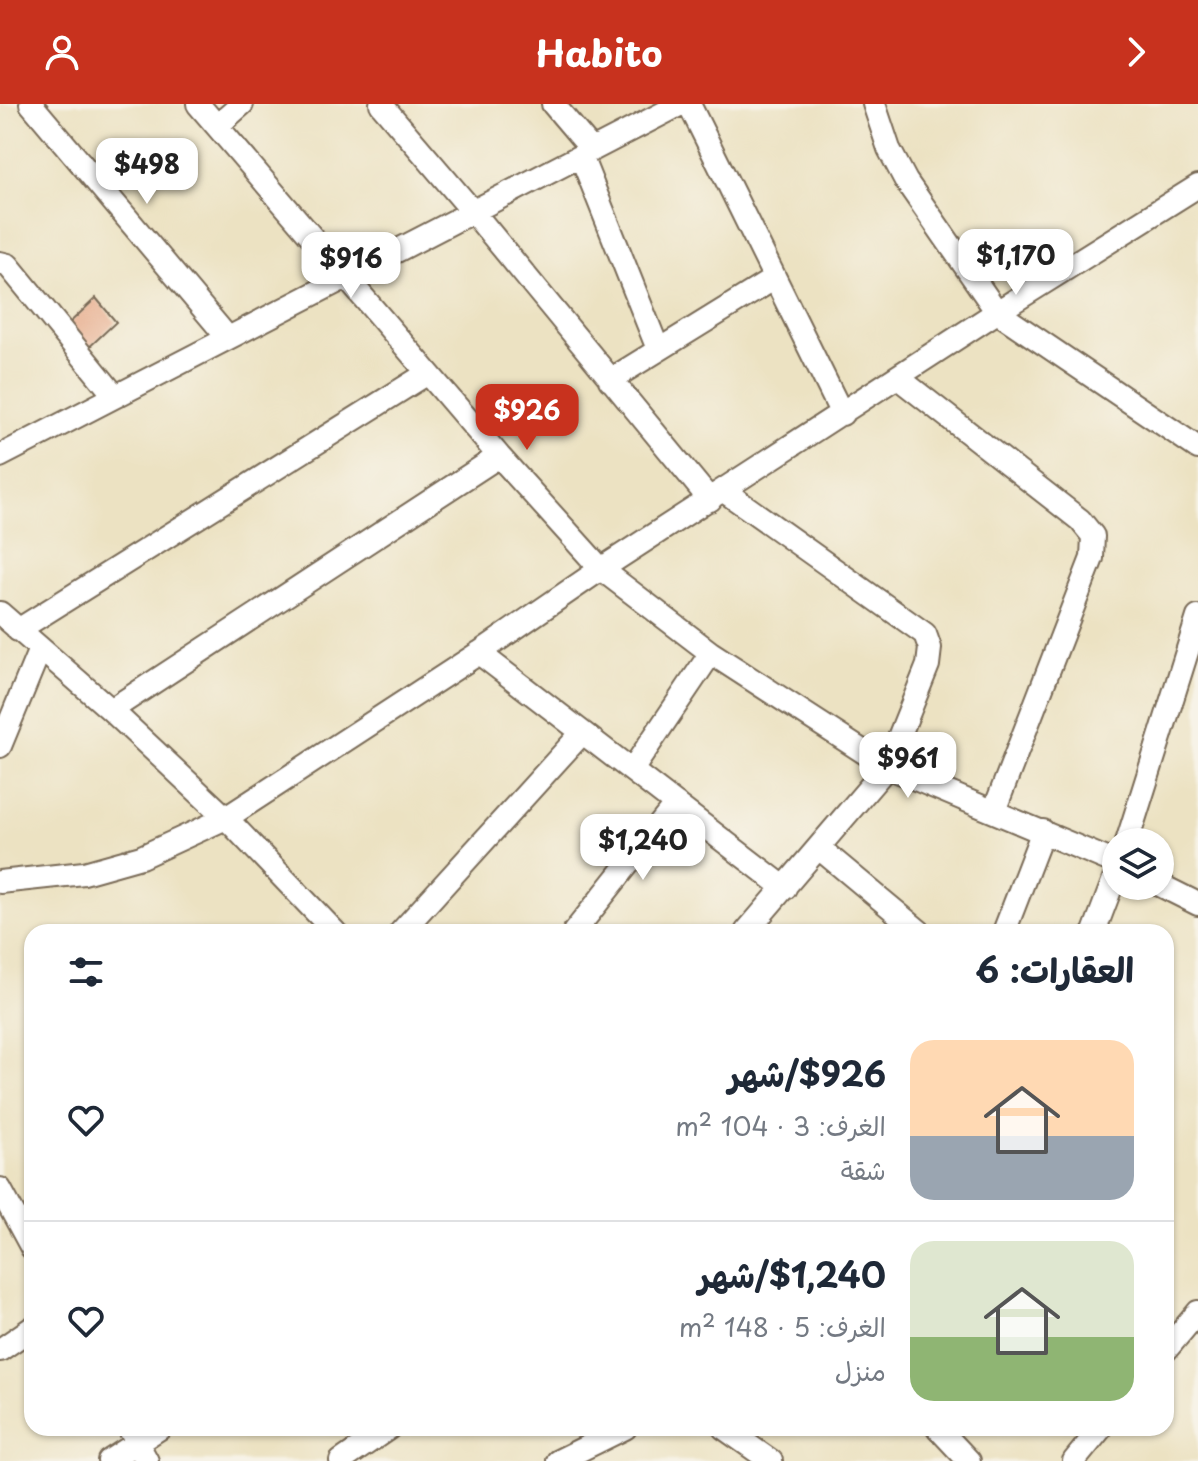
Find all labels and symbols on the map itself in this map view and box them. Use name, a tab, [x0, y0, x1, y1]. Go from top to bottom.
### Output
pin: $498	[100, 138, 194, 206]
pin: $1,170	[951, 229, 1081, 297]
pin: $916	[304, 232, 398, 300]
pin: $926	[480, 384, 574, 452]
pin: $961	[861, 732, 955, 800]
pin: $1,240	[578, 814, 708, 882]

